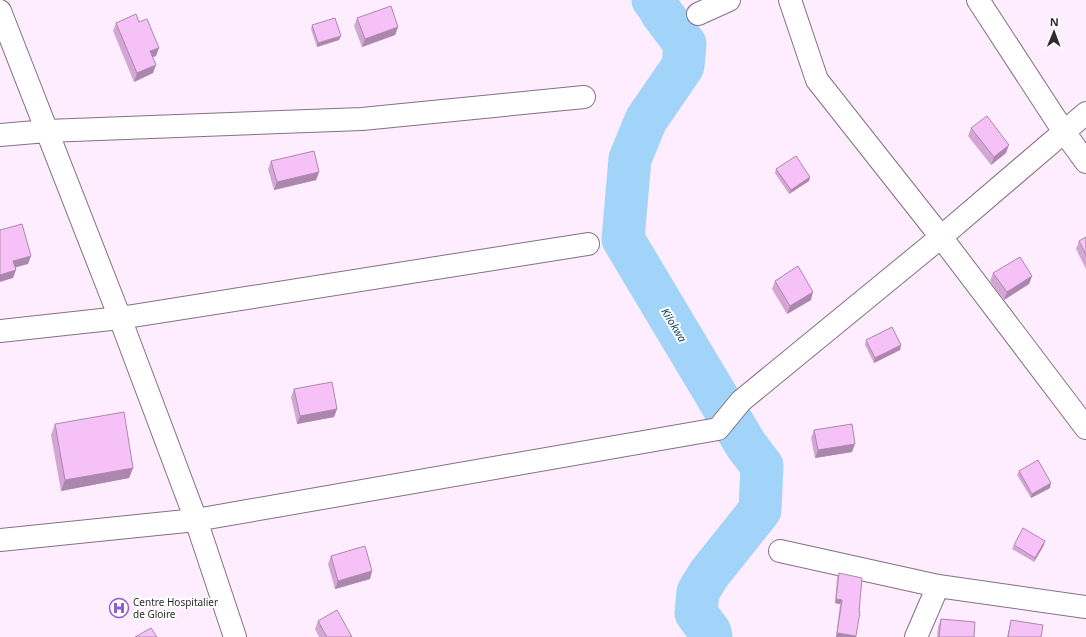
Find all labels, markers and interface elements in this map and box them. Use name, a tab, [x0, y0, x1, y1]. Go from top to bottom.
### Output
north arrow	[1034, 12, 1074, 52]
text: N	[1050, 14, 1059, 29]
water label: Kilokwa	[658, 305, 691, 345]
place label: Centre Hospitalier de Gloire	[133, 595, 218, 621]
hospital icon: Centre Hospitalier de Gloire	[108, 597, 130, 619]

